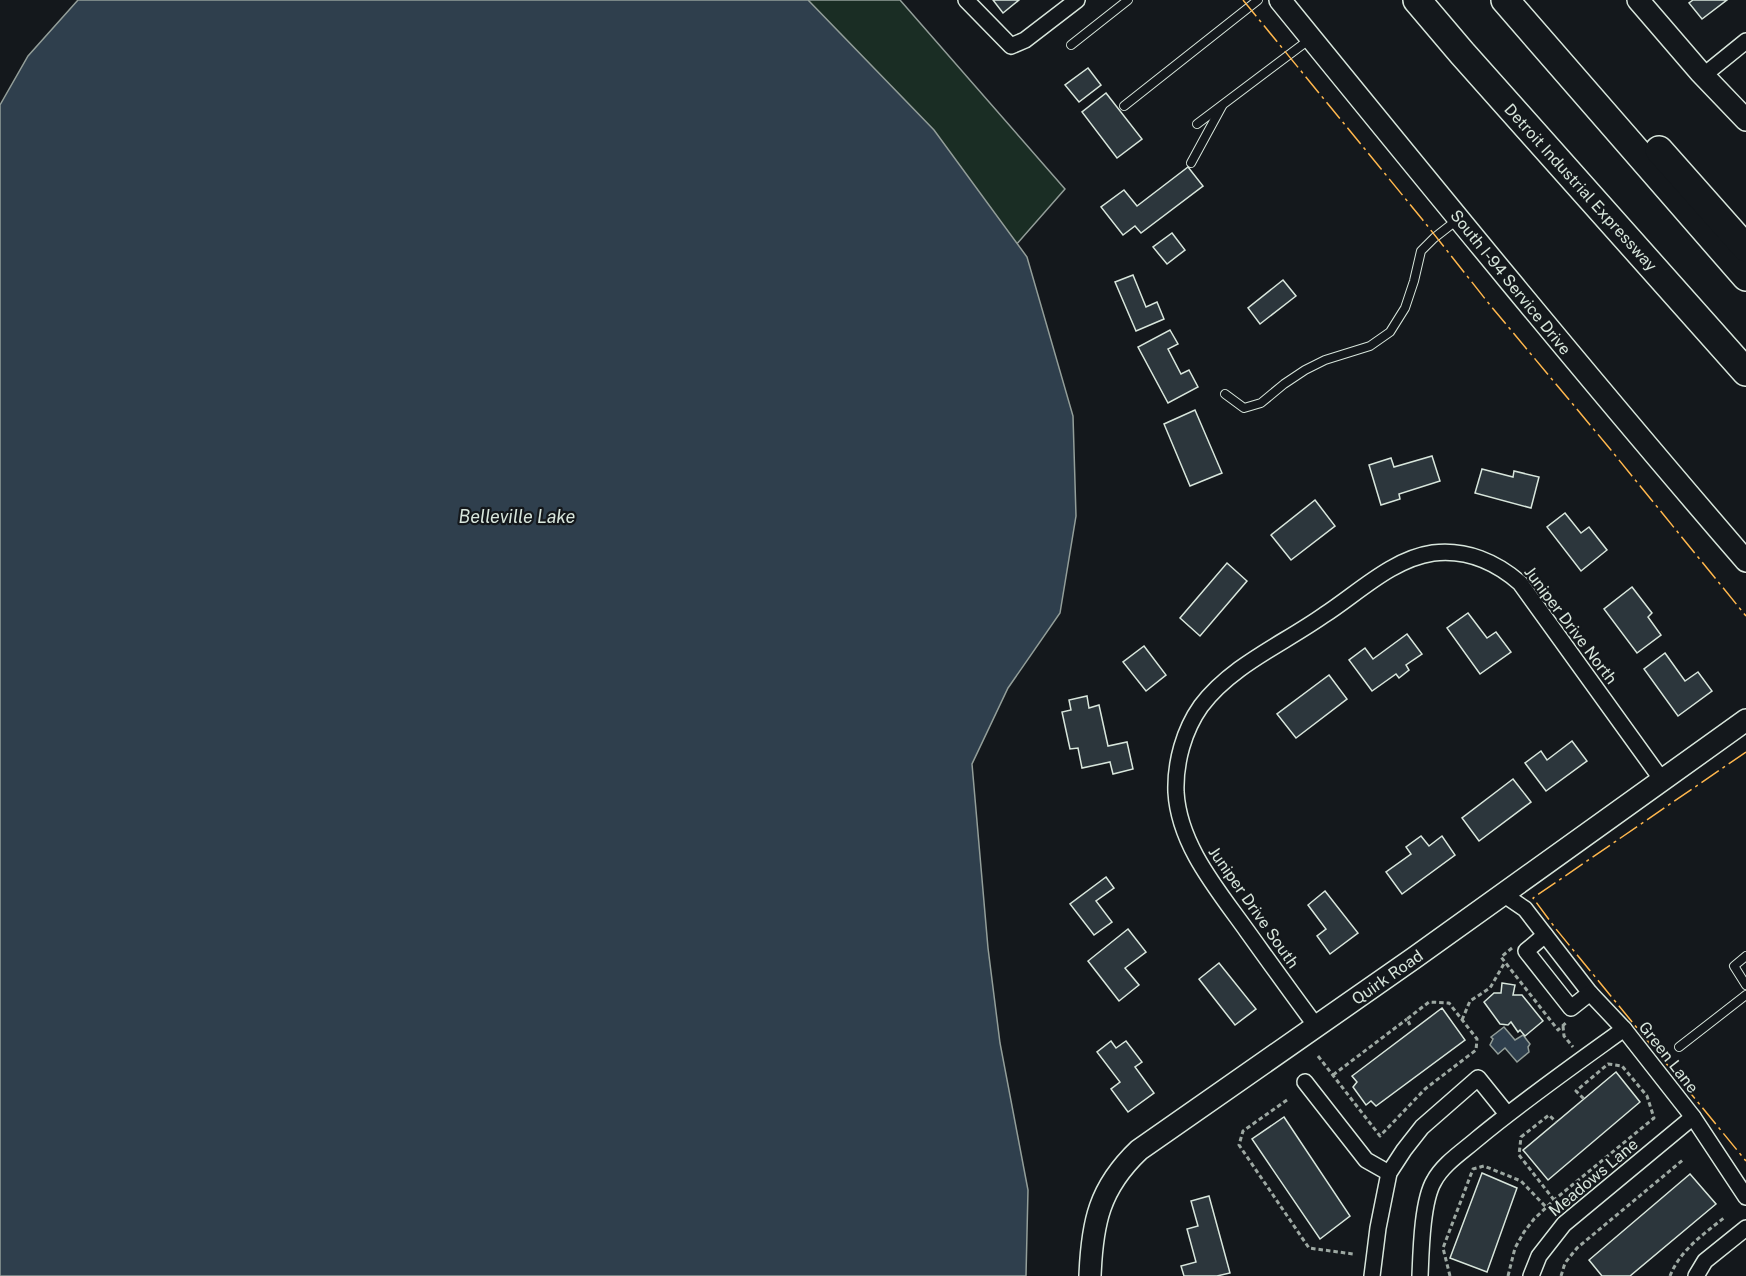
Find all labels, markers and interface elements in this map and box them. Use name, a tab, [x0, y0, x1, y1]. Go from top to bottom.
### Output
street label: Detroit Industrial Expressway	[1500, 100, 1661, 275]
street label: South I-94 Service Drive	[1446, 206, 1575, 359]
water label: Belleville Lake	[459, 506, 576, 527]
street label: Juniper Drive North	[1520, 563, 1621, 688]
street label: Juniper Drive South	[1204, 843, 1303, 972]
street label: Quirk Road	[1348, 946, 1427, 1009]
street label: Green Lane	[1635, 1018, 1702, 1097]
street label: Meadows Lane	[1545, 1135, 1642, 1220]

